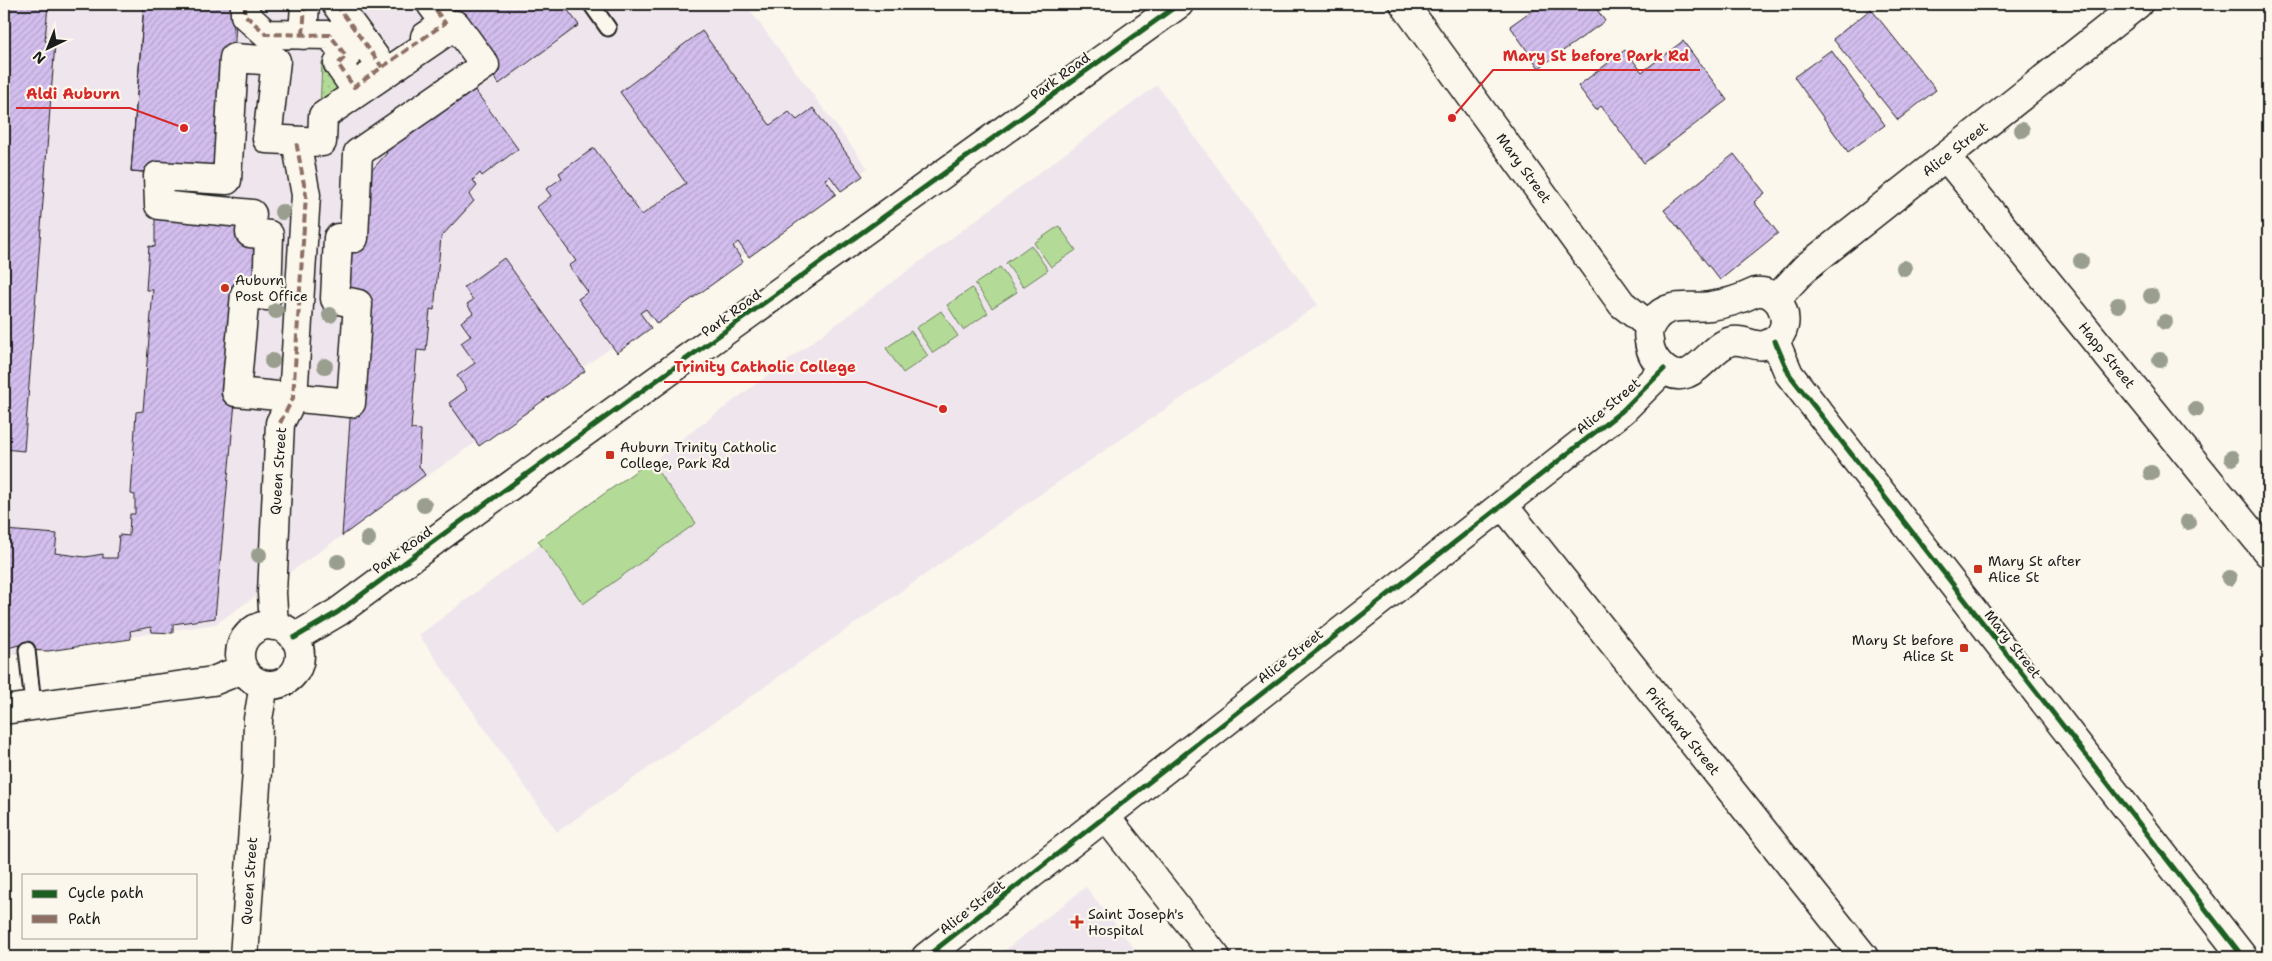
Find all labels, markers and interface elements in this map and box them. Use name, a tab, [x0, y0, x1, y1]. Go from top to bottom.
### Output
north arrow	[22, 22, 72, 72]
callout: Mary St before Park Rd	[1493, 40, 1700, 70]
text: Mary St before Park Rd	[1503, 46, 1689, 66]
text: N	[29, 47, 49, 68]
street label: Park Road	[1026, 48, 1094, 104]
callout: Aldi Auburn	[16, 78, 130, 108]
text: Aldi Auburn	[26, 84, 120, 104]
street label: Alice Street	[1918, 118, 1992, 180]
street label: Mary Street	[1493, 129, 1555, 207]
place label: Auburn Post Office	[235, 271, 308, 305]
marker: Auburn Post Office	[219, 282, 231, 294]
street label: Park Road	[697, 285, 765, 341]
street label: Happ Street	[2075, 318, 2139, 392]
callout: Trinity Catholic College	[664, 352, 866, 382]
text: Trinity Catholic College	[674, 357, 856, 377]
street label: Alice Street	[1572, 374, 1644, 438]
street label: Queen Street	[266, 426, 290, 516]
place label: Auburn Trinity Catholic College, Park Rd	[620, 438, 777, 472]
marker: Auburn Trinity Catholic College, Park Rd	[604, 449, 616, 461]
street label: Park Road	[368, 522, 436, 578]
place label: Mary St after Alice St	[1988, 552, 2082, 586]
marker: Mary St after Alice St	[1972, 563, 1984, 575]
street label: Mary Street	[1981, 606, 2045, 682]
street label: Alice Street	[1253, 625, 1327, 687]
place label: Mary St before Alice St	[1852, 631, 1954, 665]
marker: Mary St before Alice St	[1958, 642, 1970, 654]
street label: Pritchard Street	[1642, 683, 1724, 779]
street label: Queen Street	[237, 836, 261, 926]
legend	[22, 874, 198, 938]
street label: Alice Street	[935, 876, 1009, 938]
text: Cycle path	[68, 883, 144, 903]
place label: Saint Joseph's Hospital	[1088, 905, 1184, 939]
text: Path	[68, 909, 101, 929]
marker: Saint Joseph's Hospital	[1070, 915, 1084, 929]

